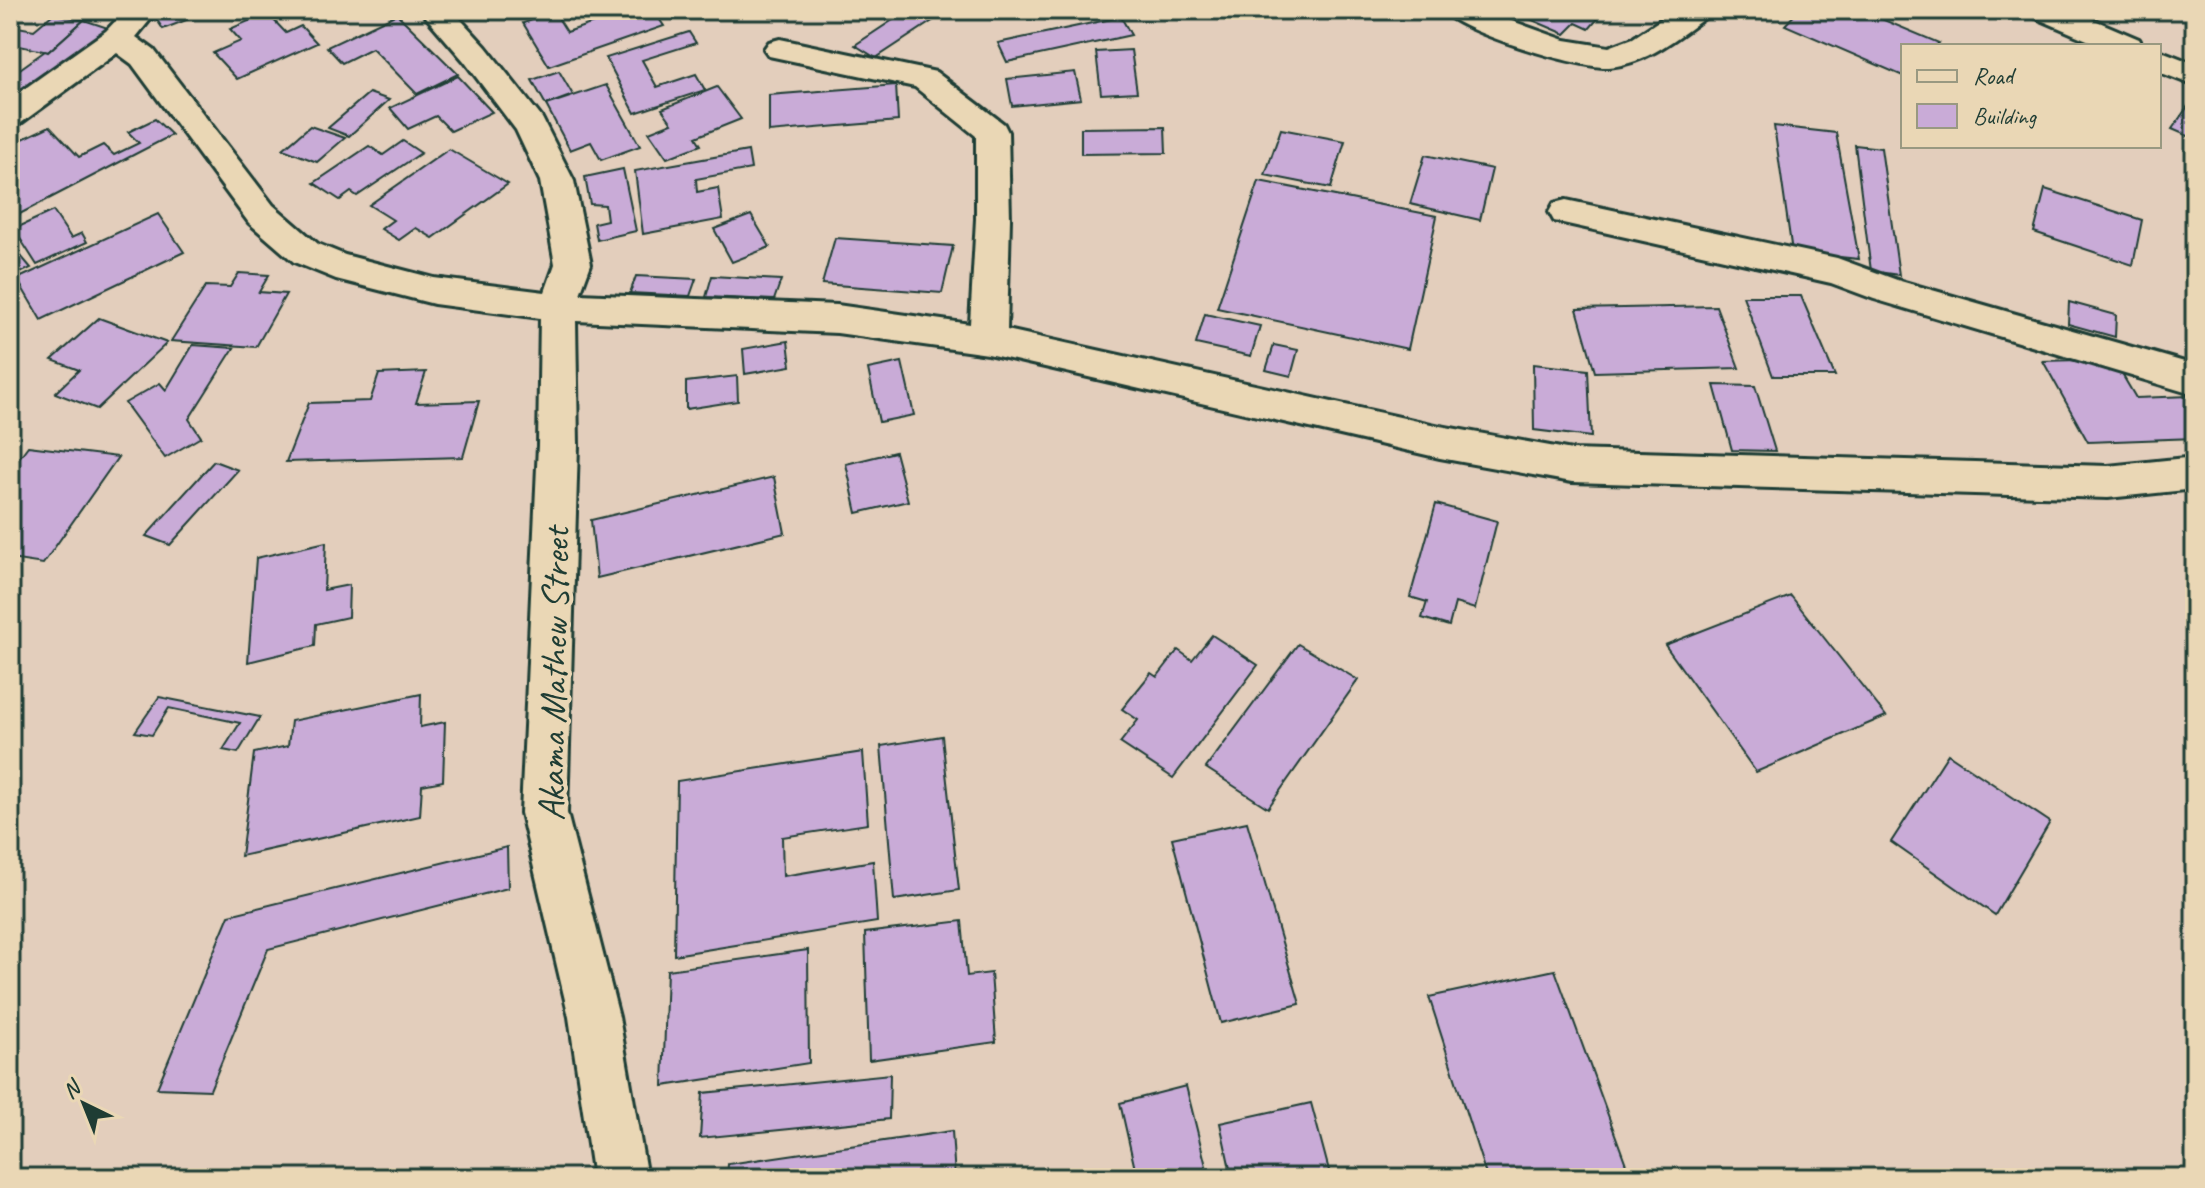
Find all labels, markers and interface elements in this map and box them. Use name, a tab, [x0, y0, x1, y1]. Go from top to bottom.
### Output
legend	[1901, 44, 2161, 148]
text: Road	[1973, 61, 2017, 91]
text: Building	[1973, 101, 2038, 131]
street label: Akama Mathew Street	[527, 523, 580, 821]
north arrow	[44, 1064, 124, 1144]
text: N	[57, 1073, 88, 1105]

